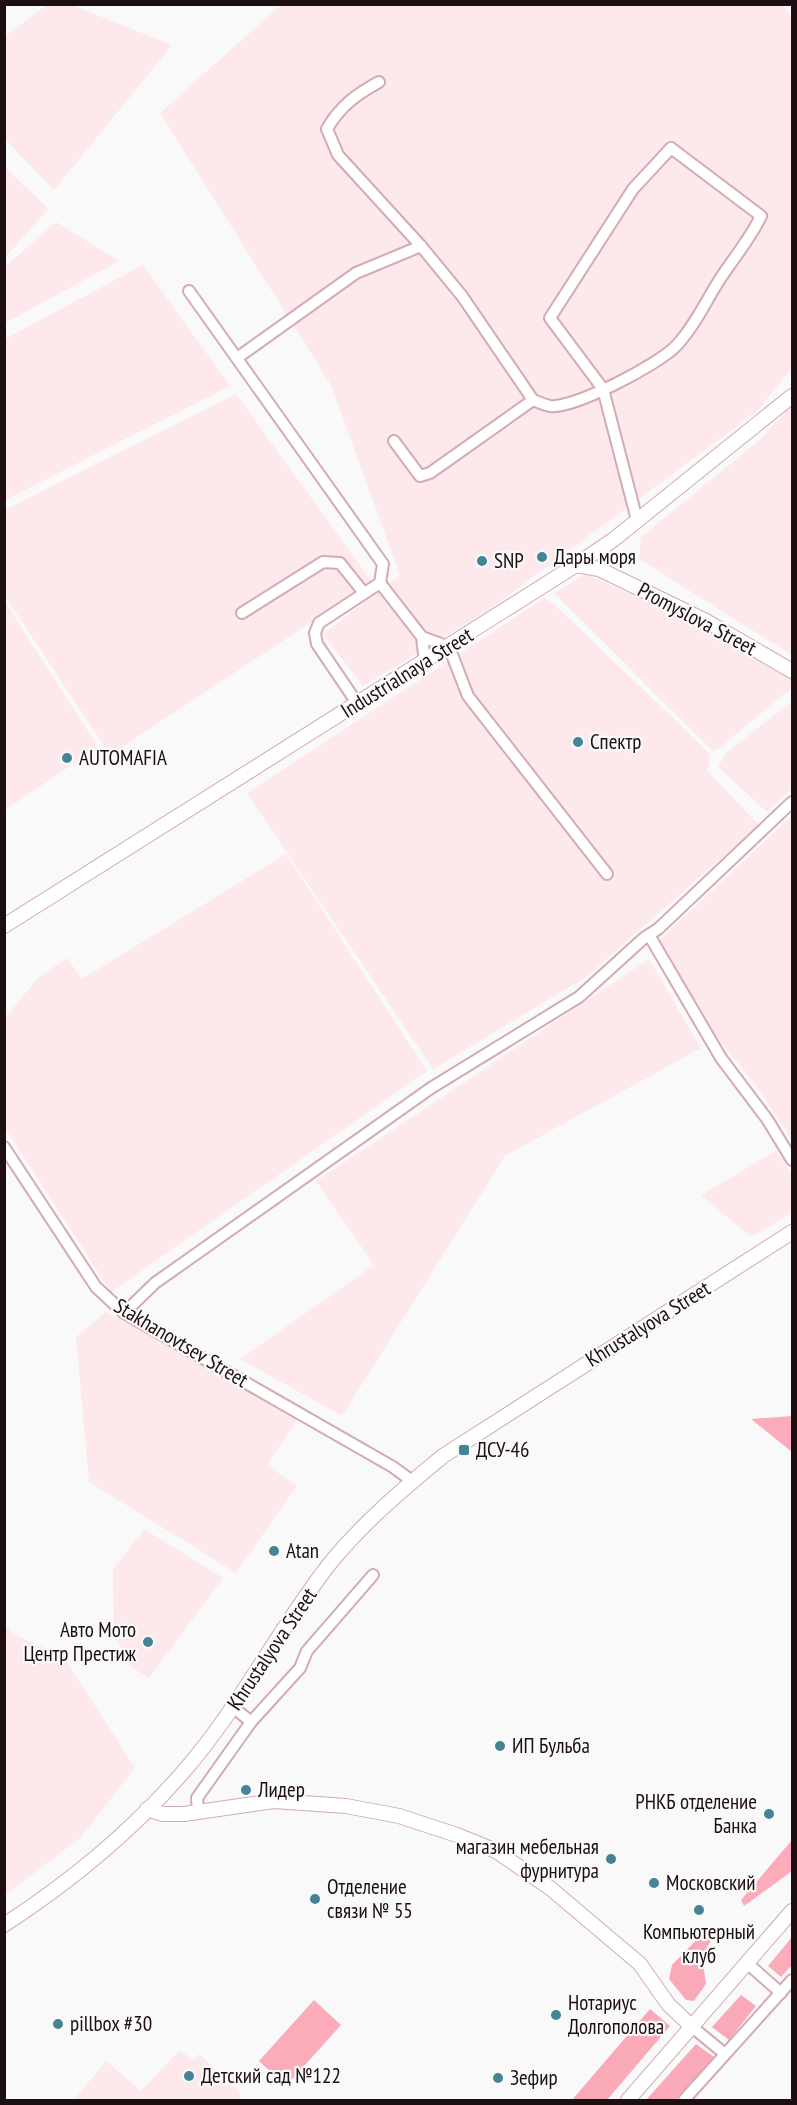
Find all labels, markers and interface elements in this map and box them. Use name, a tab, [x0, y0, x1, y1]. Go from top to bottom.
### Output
place label: Дары моря	[554, 543, 636, 570]
place label: SNP	[494, 547, 524, 574]
marker: Дары моря	[535, 550, 549, 564]
marker: SNP	[475, 554, 489, 568]
street label: Promyslova Street	[633, 576, 761, 661]
street label: Industrialnaya Street	[336, 621, 478, 724]
place label: Спектр	[590, 728, 641, 755]
marker: Спектр	[571, 735, 585, 749]
place label: AUTOMAFIA	[79, 744, 167, 771]
marker: AUTOMAFIA	[60, 751, 74, 765]
street label: Khrustalyova Street	[580, 1274, 715, 1373]
street label: Stakhanovtsev Street	[109, 1292, 253, 1393]
place label: ДСУ-46	[476, 1436, 530, 1463]
marker: ДСУ-46	[457, 1443, 471, 1457]
place label: Atan	[286, 1537, 319, 1564]
marker: Atan	[267, 1544, 281, 1558]
street label: Khrustalyova Street	[221, 1582, 323, 1715]
place label: Авто Мото Центр Престиж	[24, 1616, 137, 1667]
marker: Авто Мото Центр Престиж	[141, 1635, 155, 1649]
place label: ИП Бульба	[512, 1732, 590, 1759]
marker: ИП Бульба	[493, 1739, 507, 1753]
place label: Лидер	[257, 1776, 305, 1803]
marker: Лидер	[239, 1783, 253, 1797]
place label: РНКБ отделение Банка	[635, 1788, 757, 1839]
marker: РНКБ отделение Банка	[762, 1807, 776, 1821]
place label: магазин мебельная фурнитура	[456, 1833, 599, 1884]
marker: магазин мебельная фурнитура	[604, 1852, 618, 1866]
place label: Московский	[666, 1869, 755, 1896]
place label: Отделение связи № 55	[327, 1873, 413, 1924]
marker: Московский	[647, 1876, 661, 1890]
marker: Отделение связи № 55	[308, 1892, 322, 1906]
marker: Компьютерный клуб	[692, 1903, 706, 1917]
place label: Компьютерный клуб	[643, 1918, 755, 1969]
place label: Нотариус Долгополова	[568, 1989, 664, 2040]
marker: Нотариус Долгополова	[549, 2008, 563, 2022]
place label: pillbox #30	[70, 2010, 152, 2037]
marker: pillbox #30	[51, 2017, 65, 2031]
place label: Детский сад №122	[201, 2062, 341, 2089]
place label: Зефир	[510, 2064, 558, 2091]
marker: Детский сад №122	[182, 2069, 196, 2083]
marker: Зефир	[491, 2071, 505, 2085]

